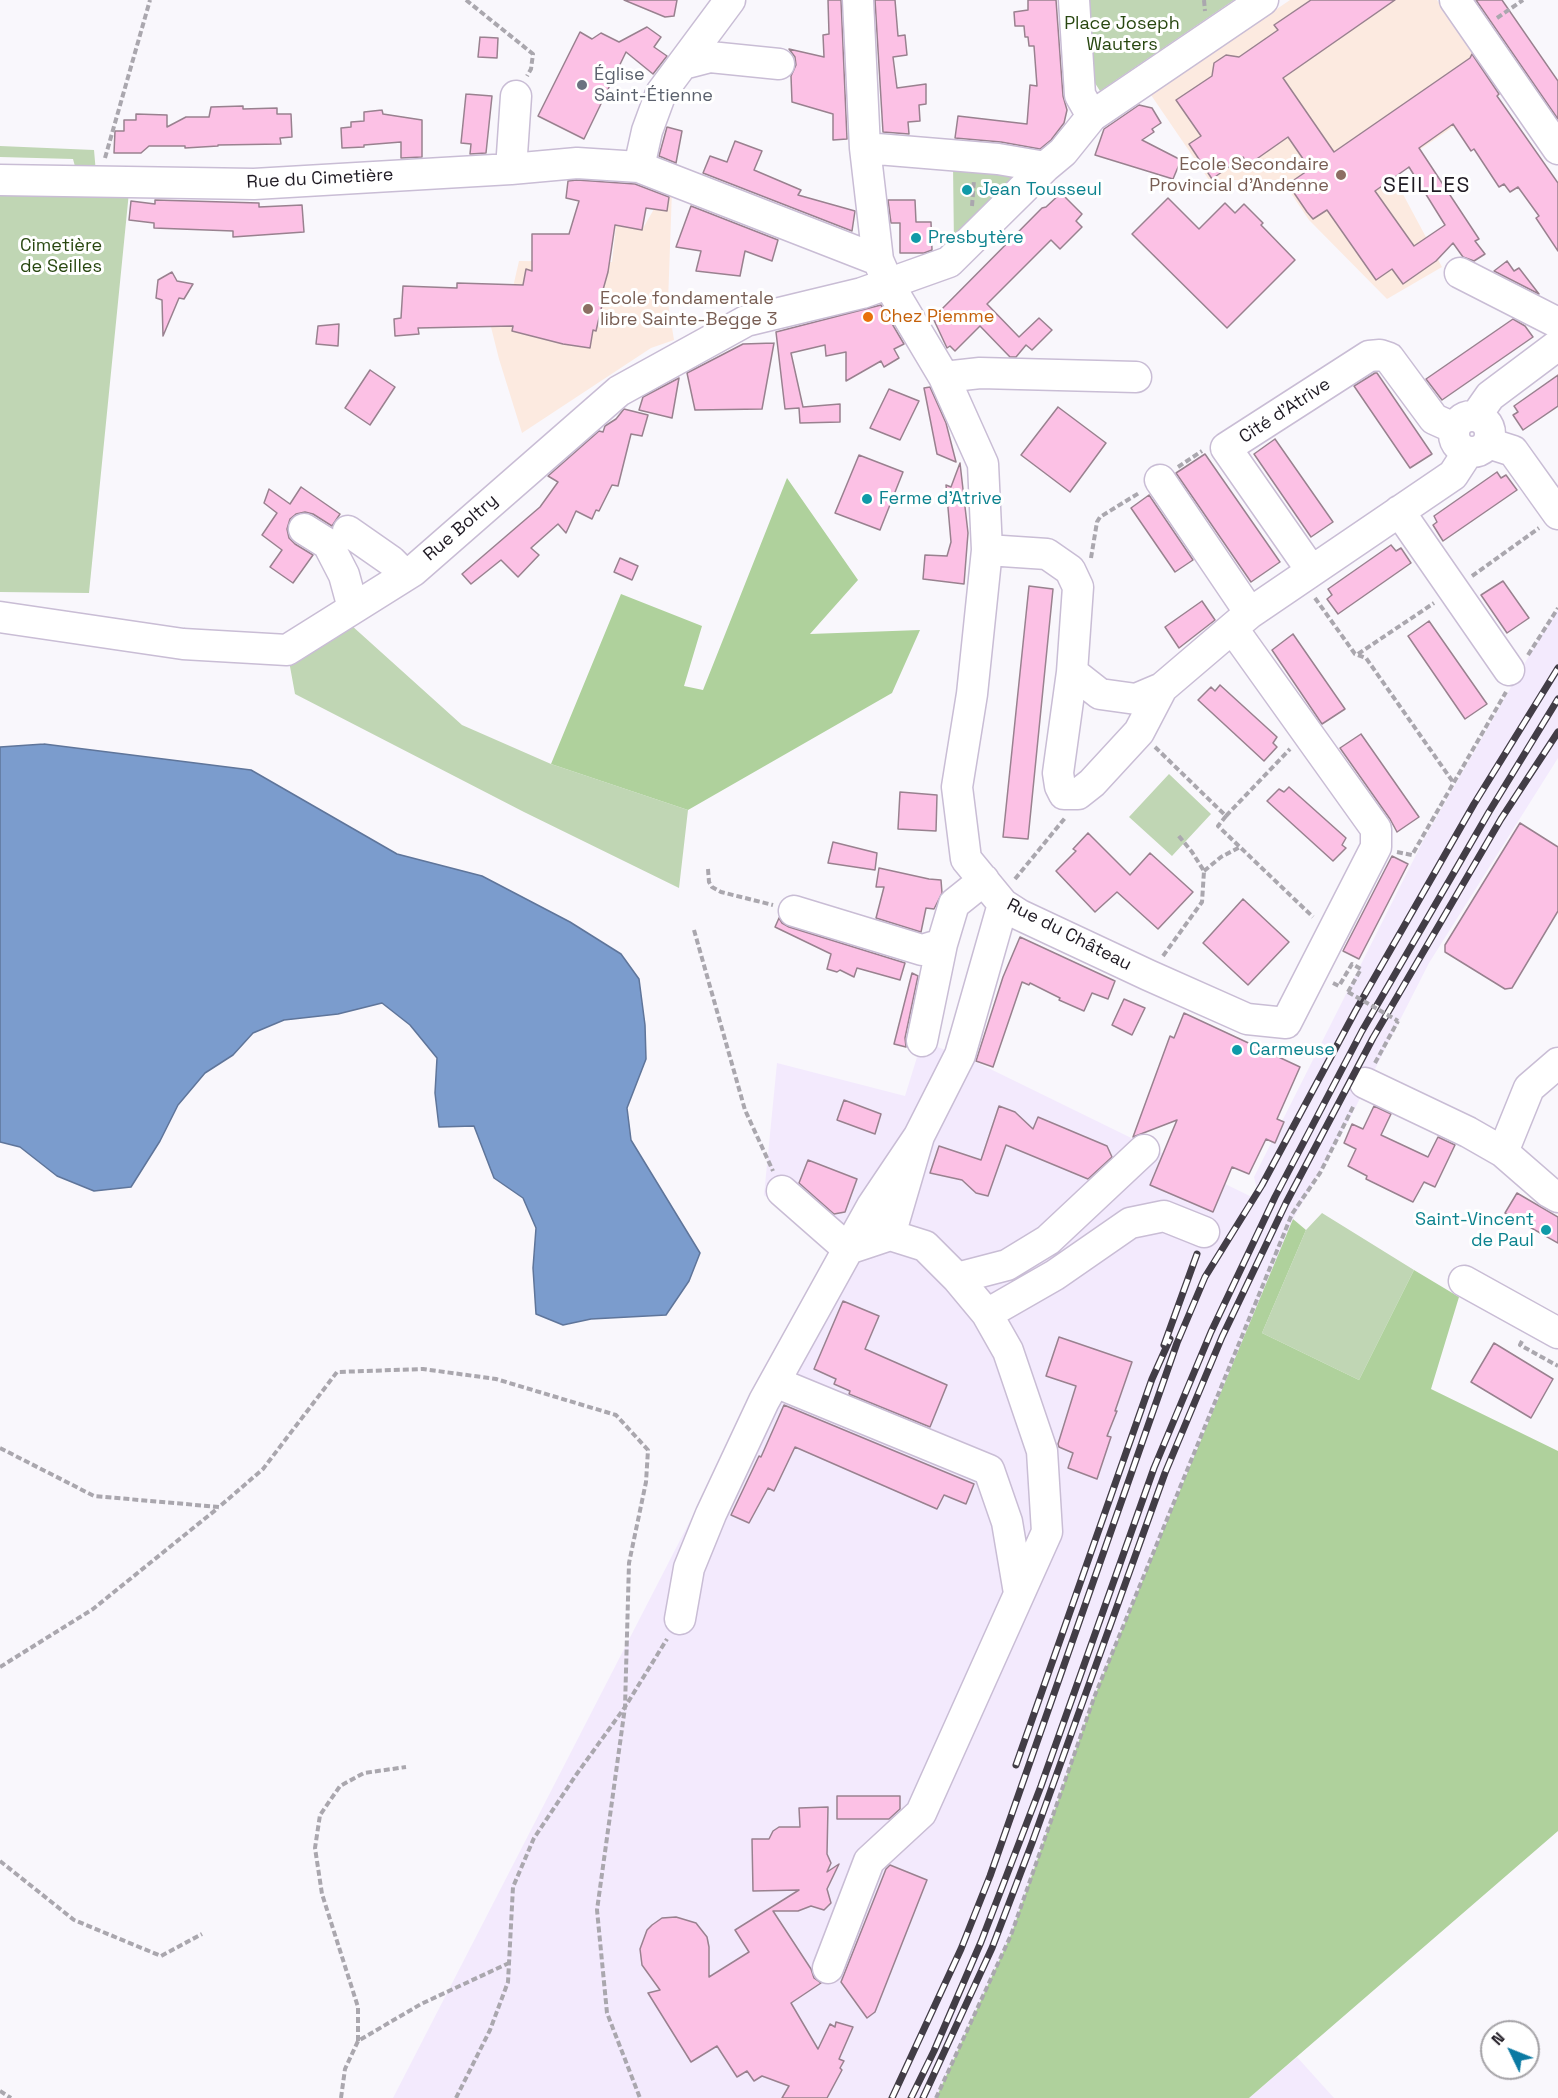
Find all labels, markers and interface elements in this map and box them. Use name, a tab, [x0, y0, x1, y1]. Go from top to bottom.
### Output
park label: Place Joseph Wauters	[1064, 13, 1180, 56]
place label: Église Saint-Étienne	[594, 64, 713, 106]
marker: Église Saint-Étienne	[575, 78, 589, 92]
place label: Ecole Secondaire Provincial d'Andenne	[1149, 154, 1329, 196]
street label: Rue du Cimetière	[246, 164, 394, 194]
marker: Ecole Secondaire Provincial d'Andenne	[1334, 168, 1348, 182]
district label: SEILLES	[1383, 173, 1471, 199]
place label: Jean Tousseul	[979, 179, 1102, 201]
marker: Jean Tousseul	[960, 183, 974, 197]
place label: Presbytère	[928, 227, 1024, 249]
marker: Presbytère	[909, 231, 923, 245]
park label: Cimetière de Seilles	[20, 235, 102, 278]
place label: Ecole fondamentale libre Sainte-Begge 3	[600, 288, 777, 330]
marker: Ecole fondamentale libre Sainte-Begge 3	[581, 302, 595, 316]
place label: Chez Piemme	[880, 306, 994, 328]
marker: Chez Piemme	[861, 310, 875, 324]
street label: Cité d'Atrive	[1235, 374, 1335, 448]
place label: Ferme d'Atrive	[879, 488, 1002, 510]
street label: Rue Boltry	[420, 490, 502, 566]
marker: Ferme d'Atrive	[860, 492, 874, 506]
street label: Rue du Château	[1003, 894, 1135, 976]
place label: Carmeuse	[1249, 1039, 1335, 1061]
marker: Carmeuse	[1230, 1043, 1244, 1057]
place label: Saint-Vincent de Paul	[1415, 1209, 1534, 1252]
marker: Saint-Vincent de Paul	[1539, 1223, 1553, 1237]
north arrow	[1480, 2020, 1540, 2080]
text: N	[1487, 2028, 1509, 2050]

